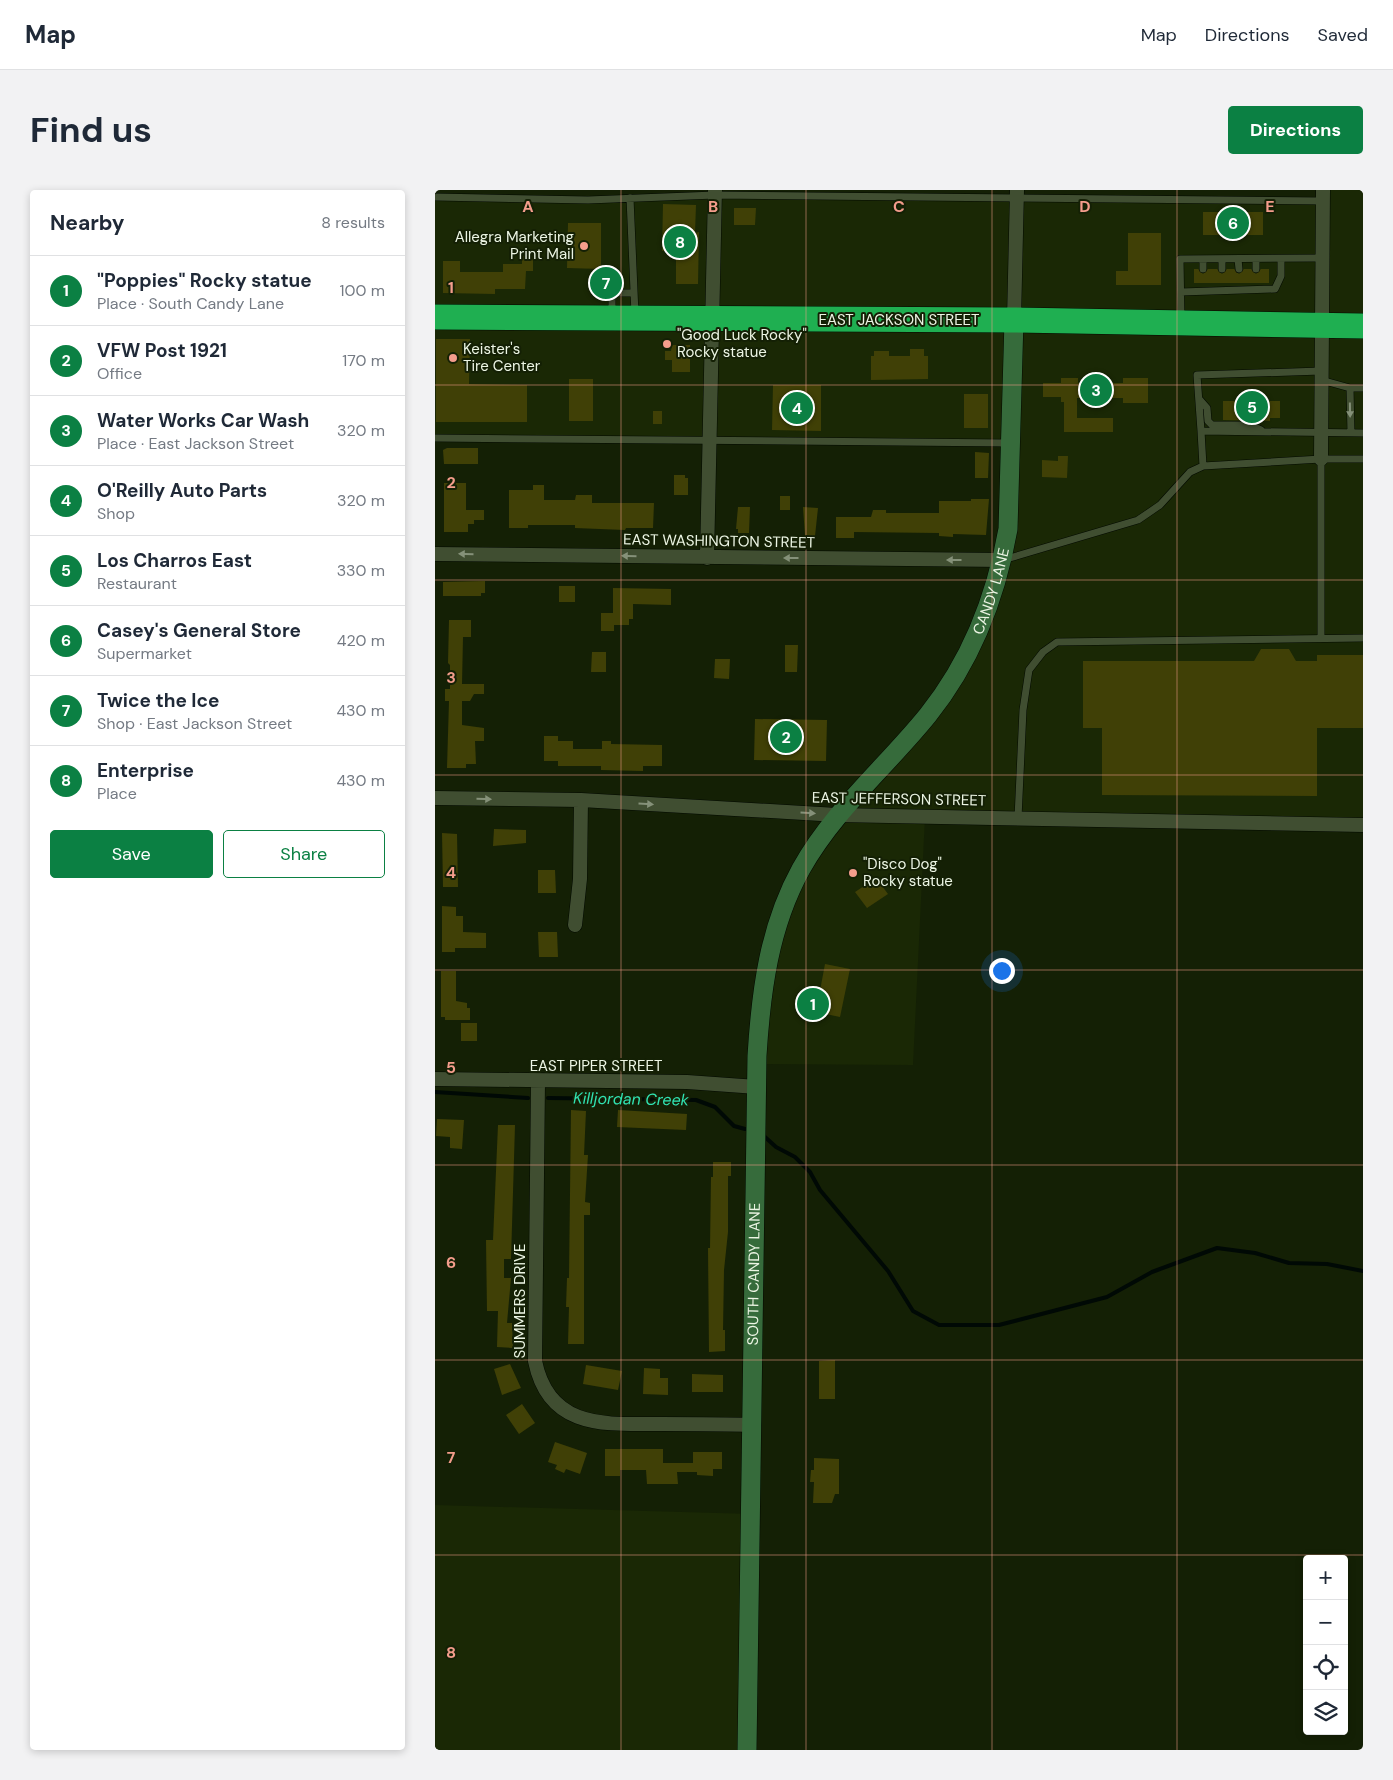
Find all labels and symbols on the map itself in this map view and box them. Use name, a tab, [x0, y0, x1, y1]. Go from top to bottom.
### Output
text: A	[522, 196, 534, 217]
text: B	[708, 196, 718, 217]
text: C	[893, 196, 905, 217]
text: D	[1079, 196, 1091, 217]
text: E	[1265, 196, 1275, 217]
pin: 6	[1217, 204, 1249, 242]
pin: 8	[664, 223, 696, 261]
place label: Allegra Marketing Print Mail	[455, 227, 574, 264]
marker: Allegra Marketing Print Mail	[578, 240, 590, 252]
pin: 7	[590, 264, 622, 302]
text: 1	[448, 277, 454, 298]
street label: EAST JACKSON STREET	[818, 310, 980, 330]
place label: "Good Luck Rocky" Rocky statue	[677, 325, 807, 362]
marker: "Good Luck Rocky" Rocky statue	[661, 338, 673, 350]
place label: Keister's Tire Center	[463, 339, 541, 376]
marker: Keister's Tire Center	[447, 352, 459, 364]
pin: 3	[1080, 371, 1112, 409]
pin: 5	[1236, 388, 1268, 426]
pin: 4	[781, 389, 813, 427]
one-way arrow	[1346, 402, 1354, 418]
text: 2	[446, 472, 456, 493]
street label: EAST WASHINGTON STREET	[623, 529, 815, 553]
street label: CANDY LANE	[968, 546, 1014, 638]
one-way arrow	[458, 550, 474, 558]
one-way arrow	[621, 552, 637, 560]
one-way arrow	[783, 554, 799, 562]
one-way arrow	[946, 556, 962, 564]
text: 3	[446, 667, 456, 688]
pin: 2	[770, 718, 802, 756]
street label: EAST JEFFERSON STREET	[812, 787, 986, 811]
one-way arrow	[476, 795, 492, 803]
one-way arrow	[638, 800, 654, 808]
one-way arrow	[801, 810, 817, 818]
place label: "Disco Dog" Rocky statue	[863, 854, 953, 891]
text: 4	[446, 862, 456, 883]
marker: "Disco Dog" Rocky statue	[847, 867, 859, 879]
your location	[989, 958, 1015, 984]
pin: 1	[797, 985, 829, 1023]
street label: EAST PIPER STREET	[530, 1056, 662, 1076]
text: 5	[446, 1057, 456, 1078]
water label: Killjordan Creek	[573, 1087, 690, 1111]
street label: SOUTH CANDY LANE	[743, 1203, 765, 1346]
street label: SUMMERS DRIVE	[510, 1243, 530, 1359]
text: 6	[446, 1252, 456, 1273]
text: 7	[447, 1447, 456, 1468]
text: 8	[446, 1642, 456, 1663]

